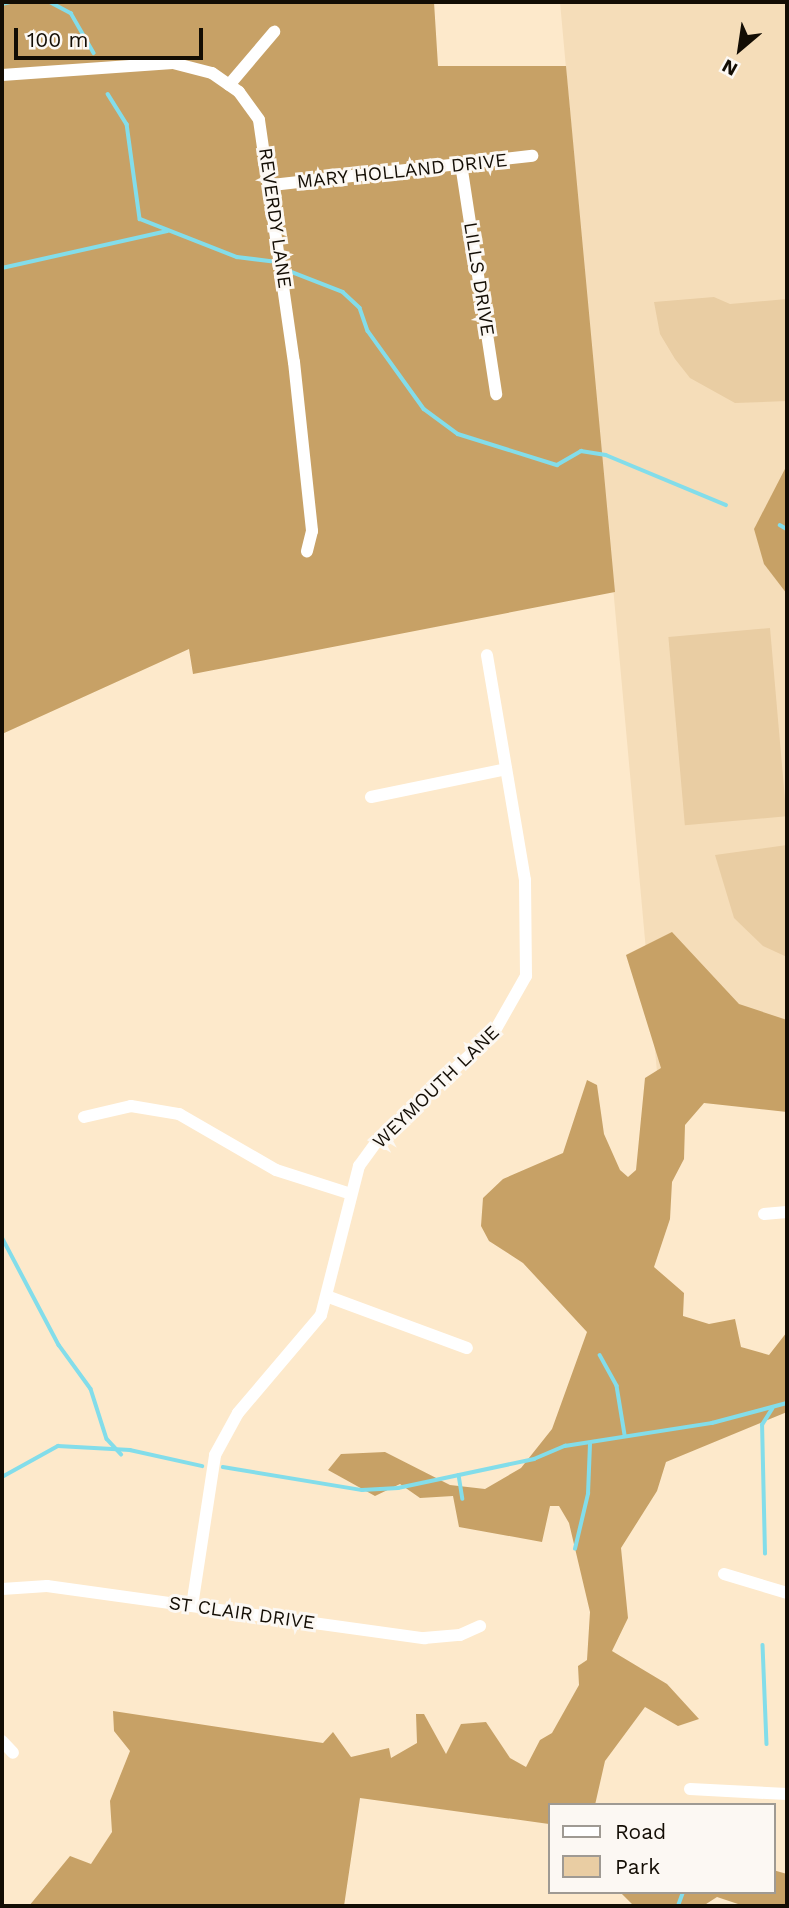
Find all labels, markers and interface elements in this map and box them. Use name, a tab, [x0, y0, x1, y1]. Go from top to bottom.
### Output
scale bar	[18, 14, 206, 58]
north arrow	[705, 14, 775, 84]
text: 100 m	[27, 27, 89, 52]
text: N	[718, 54, 741, 81]
street label: REVERDY LANE	[254, 146, 296, 290]
street label: MARY HOLLAND DRIVE	[295, 149, 509, 193]
street label: LILLS DRIVE	[459, 221, 499, 337]
street label: WEYMOUTH LANE	[368, 1021, 504, 1153]
street label: ST CLAIR DRIVE	[167, 1591, 317, 1635]
legend	[548, 1803, 775, 1894]
text: Road	[615, 1819, 666, 1844]
text: Park	[615, 1854, 660, 1879]

